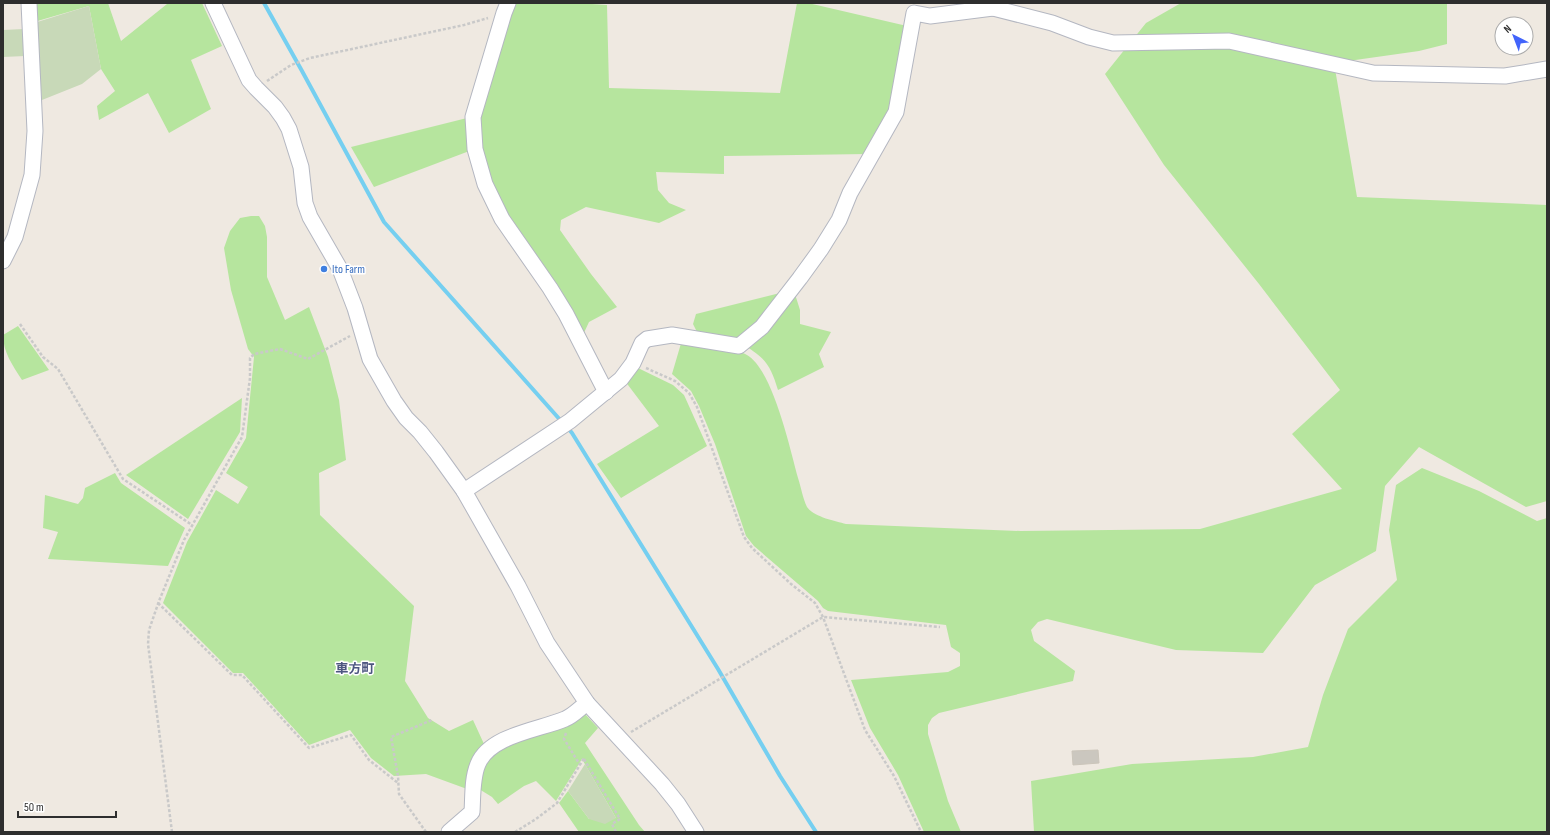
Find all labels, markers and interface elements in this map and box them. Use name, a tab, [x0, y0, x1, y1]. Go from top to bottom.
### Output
north arrow	[1494, 16, 1534, 56]
text: N	[1501, 22, 1514, 36]
place label: Ito Farm	[332, 262, 365, 277]
marker: Ito Farm	[319, 264, 329, 274]
district label: 車方町	[335, 661, 375, 677]
scale bar	[18, 793, 116, 819]
text: 50 m	[24, 800, 44, 815]

